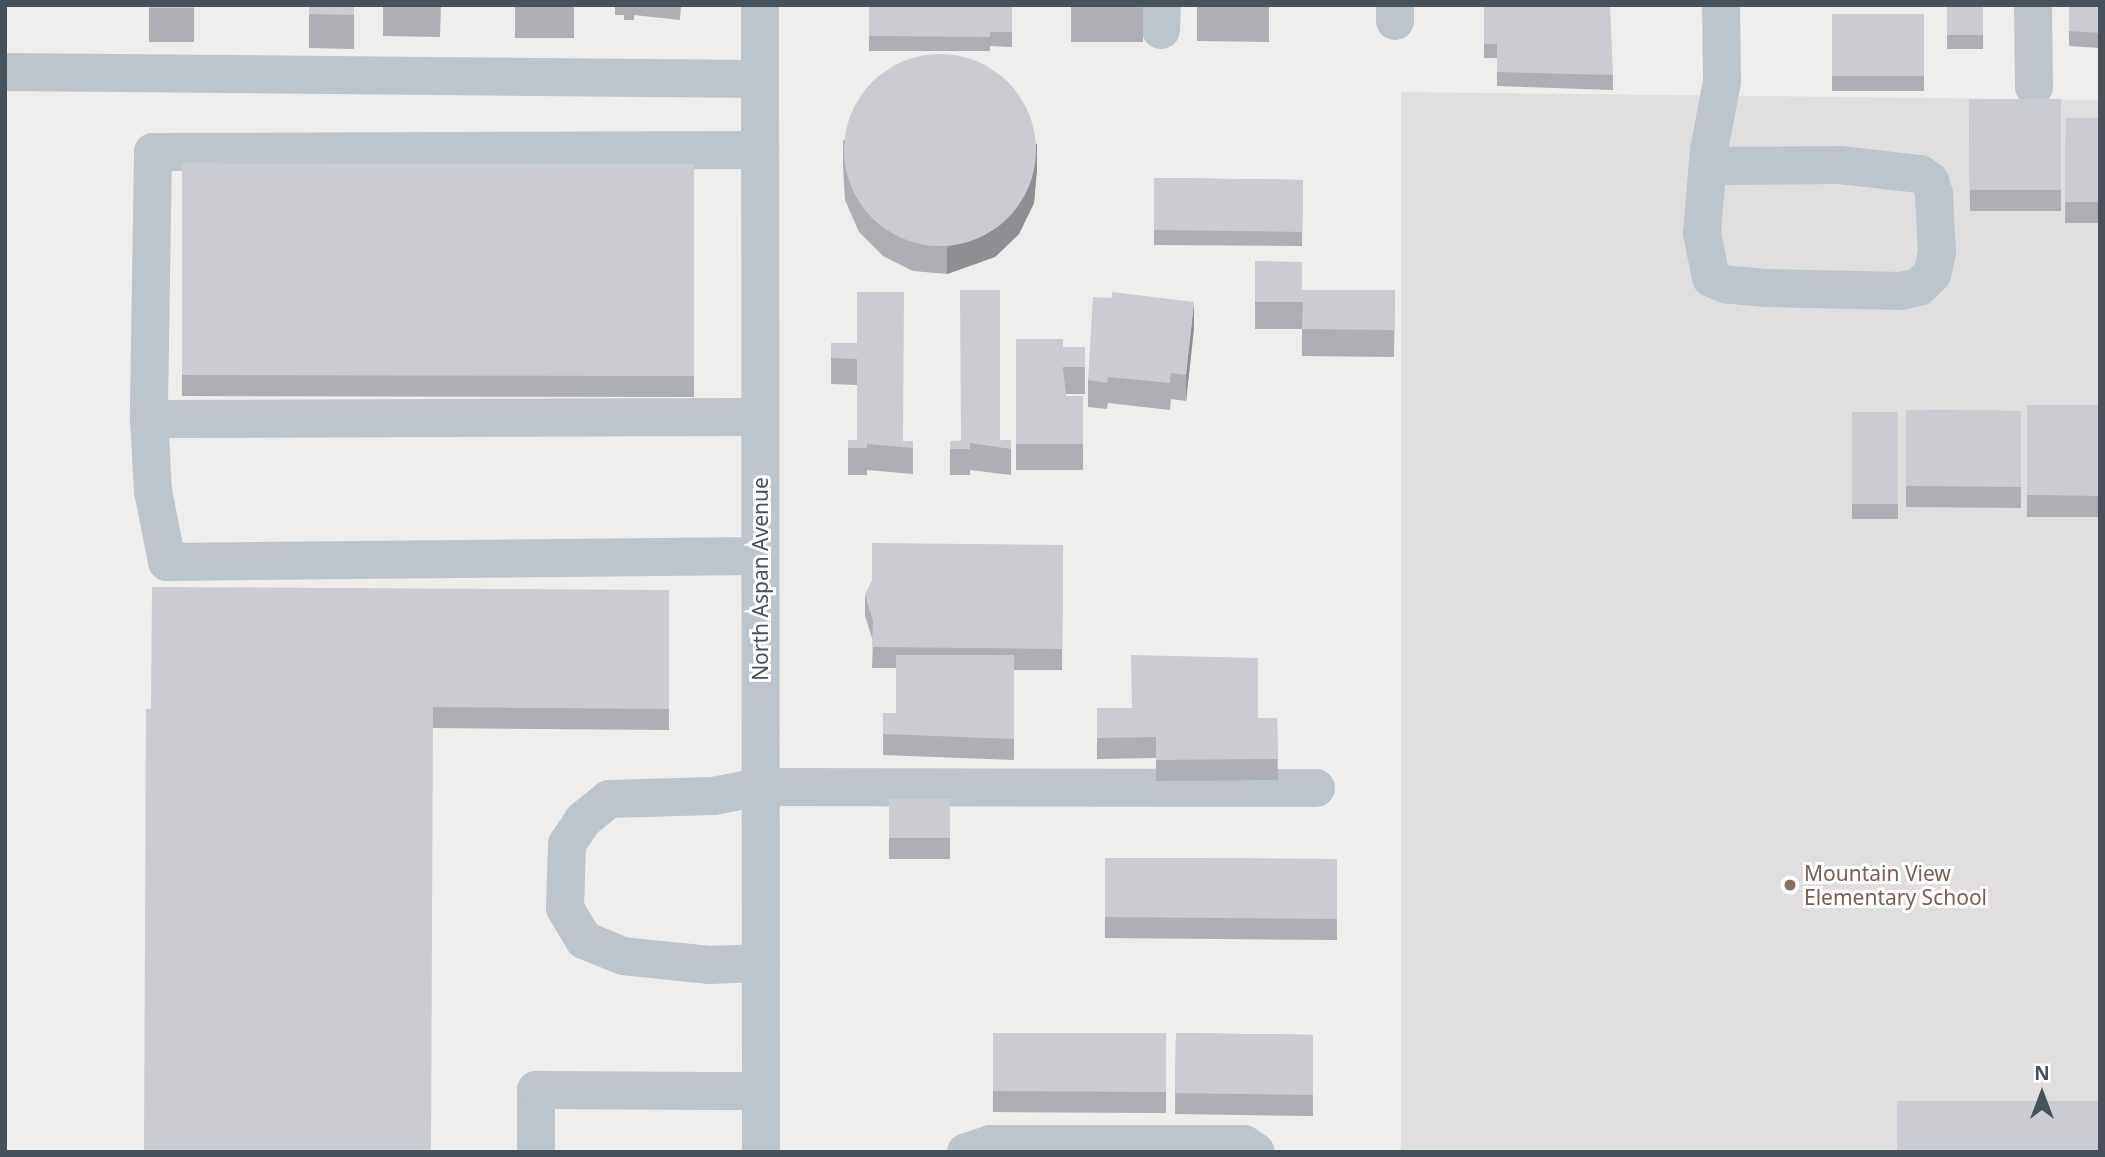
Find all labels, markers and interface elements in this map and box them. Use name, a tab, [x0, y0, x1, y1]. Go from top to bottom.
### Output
street label: North Aspan Avenue	[747, 477, 773, 681]
place label: Mountain View Elementary School	[1804, 860, 1987, 910]
marker: Mountain View Elementary School	[1782, 877, 1798, 893]
north arrow	[2007, 1059, 2077, 1129]
text: N	[2034, 1060, 2050, 1086]

